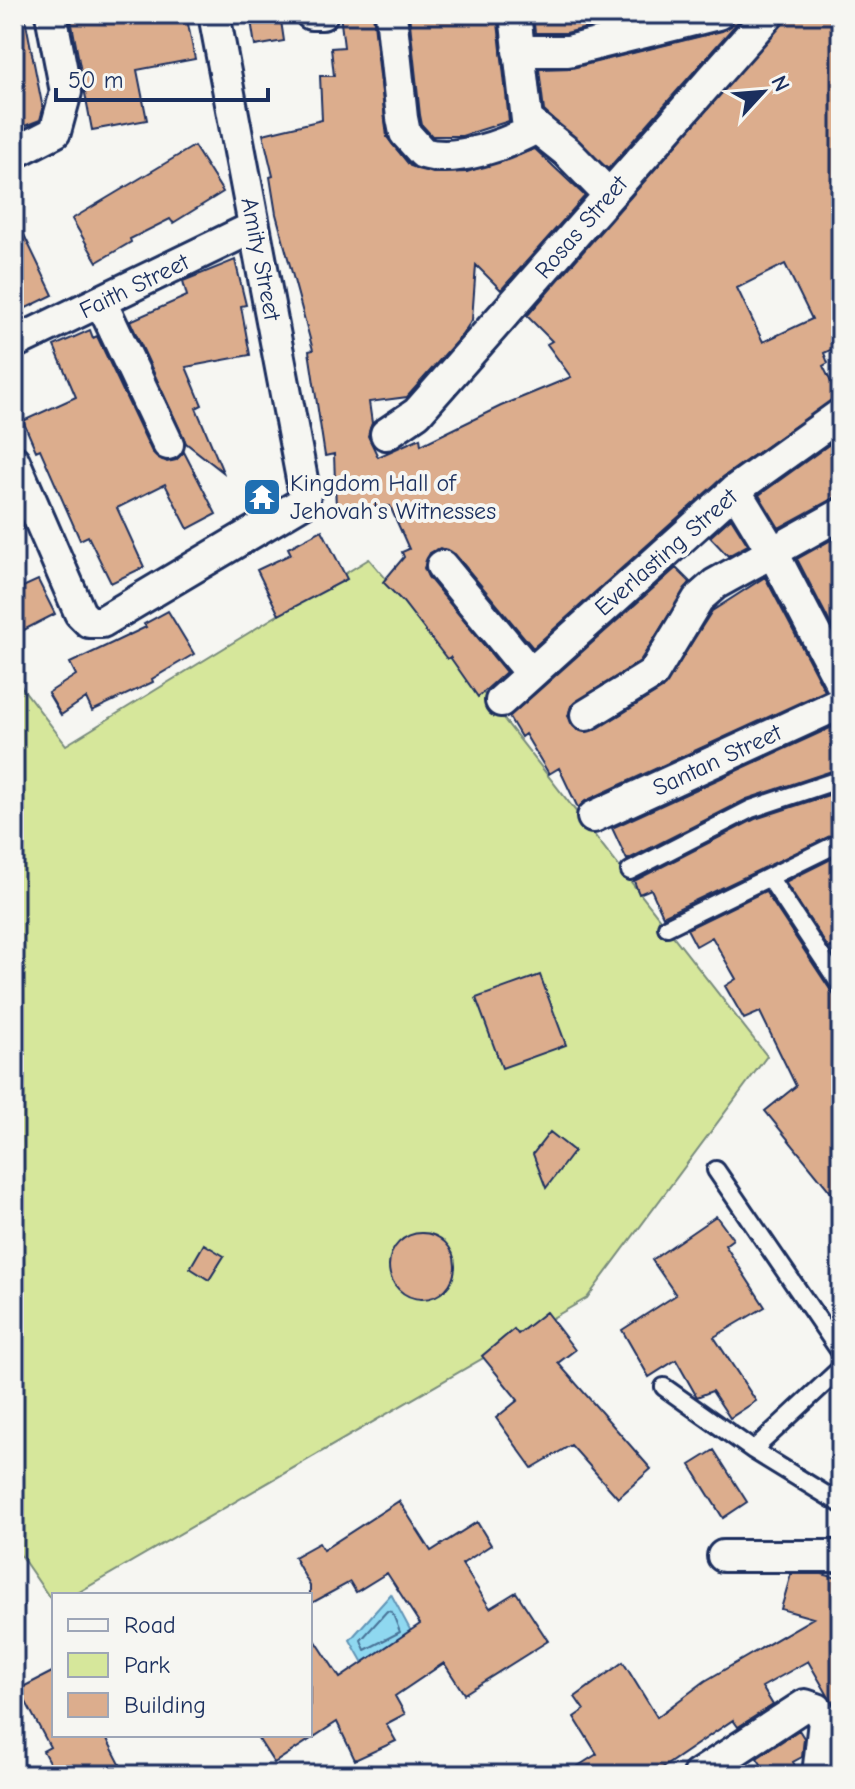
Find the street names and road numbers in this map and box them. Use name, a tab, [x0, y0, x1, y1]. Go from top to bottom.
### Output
street label: Rosas Street	[529, 169, 634, 284]
street label: Amity Street	[235, 195, 287, 324]
street label: Faith Street	[75, 247, 194, 324]
street label: Everlasting Street	[589, 482, 744, 621]
street label: Santan Street	[648, 717, 787, 802]

